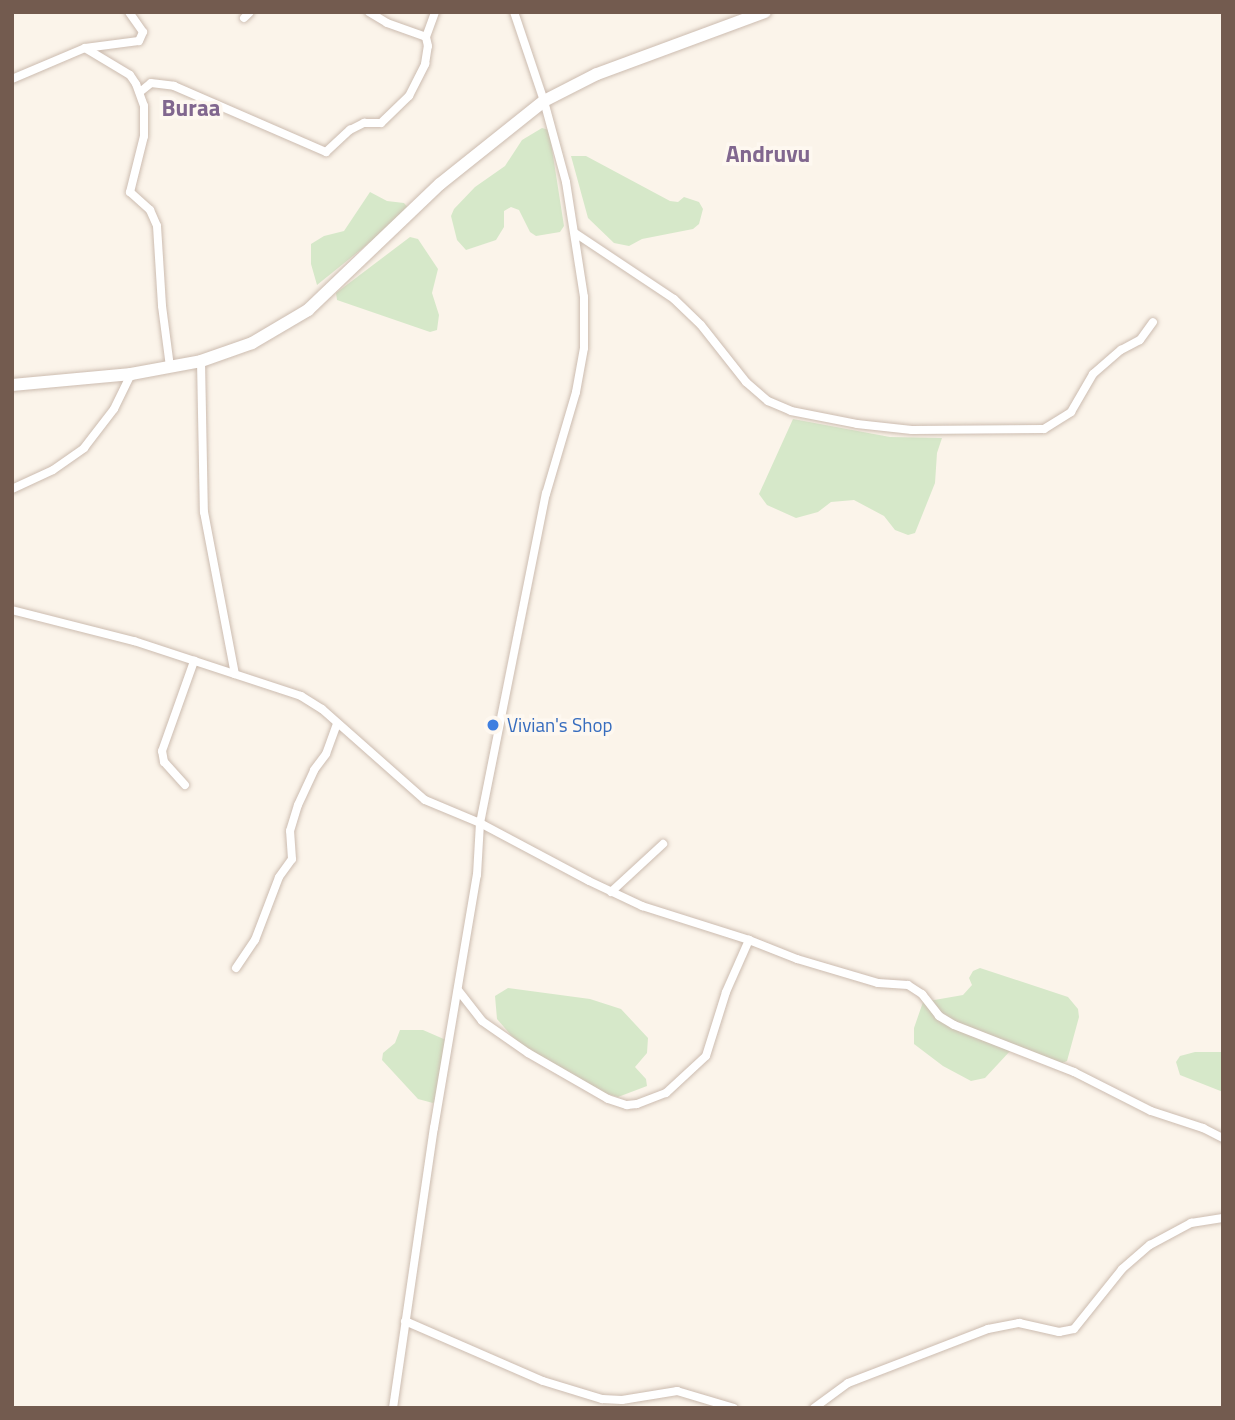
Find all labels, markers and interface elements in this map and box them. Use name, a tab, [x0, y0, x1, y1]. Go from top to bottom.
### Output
district label: Buraa	[162, 94, 220, 122]
district label: Andruvu	[726, 140, 810, 168]
place label: Vivian's Shop	[507, 714, 612, 736]
marker: Vivian's Shop	[485, 717, 501, 733]

